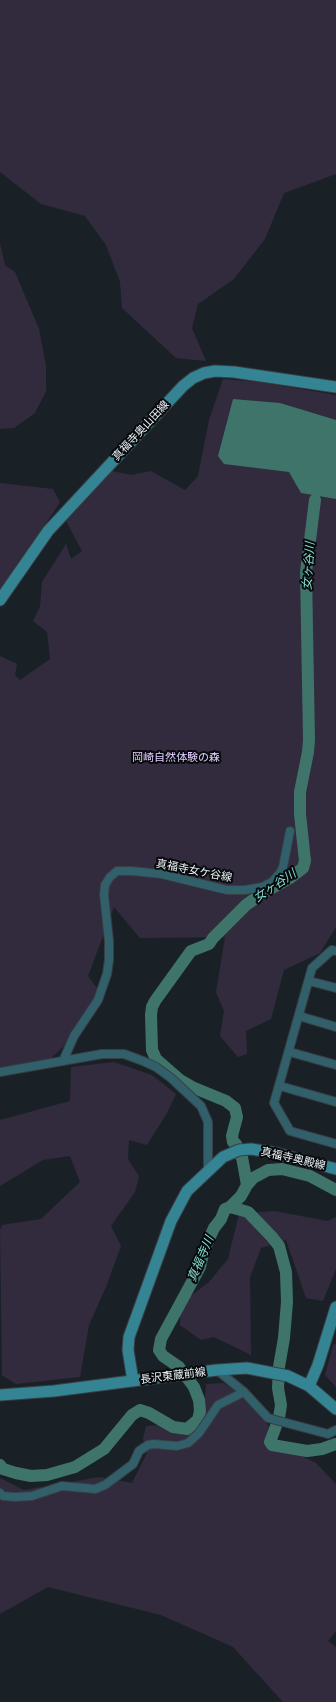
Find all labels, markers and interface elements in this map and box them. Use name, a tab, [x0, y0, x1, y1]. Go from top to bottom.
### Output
street label: 真福寺奥山田線	[110, 398, 172, 464]
water label: 女ヶ谷川	[300, 542, 318, 590]
park label: 岡崎自然体験の森	[132, 751, 220, 765]
street label: 真福寺女ケ谷線	[155, 857, 233, 885]
water label: 女ヶ谷川	[251, 867, 299, 905]
street label: 真福寺奥殿線	[259, 1145, 327, 1173]
water label: 真福寺川	[185, 1234, 217, 1284]
street label: 長沢東蔵前線	[139, 1365, 207, 1387]

